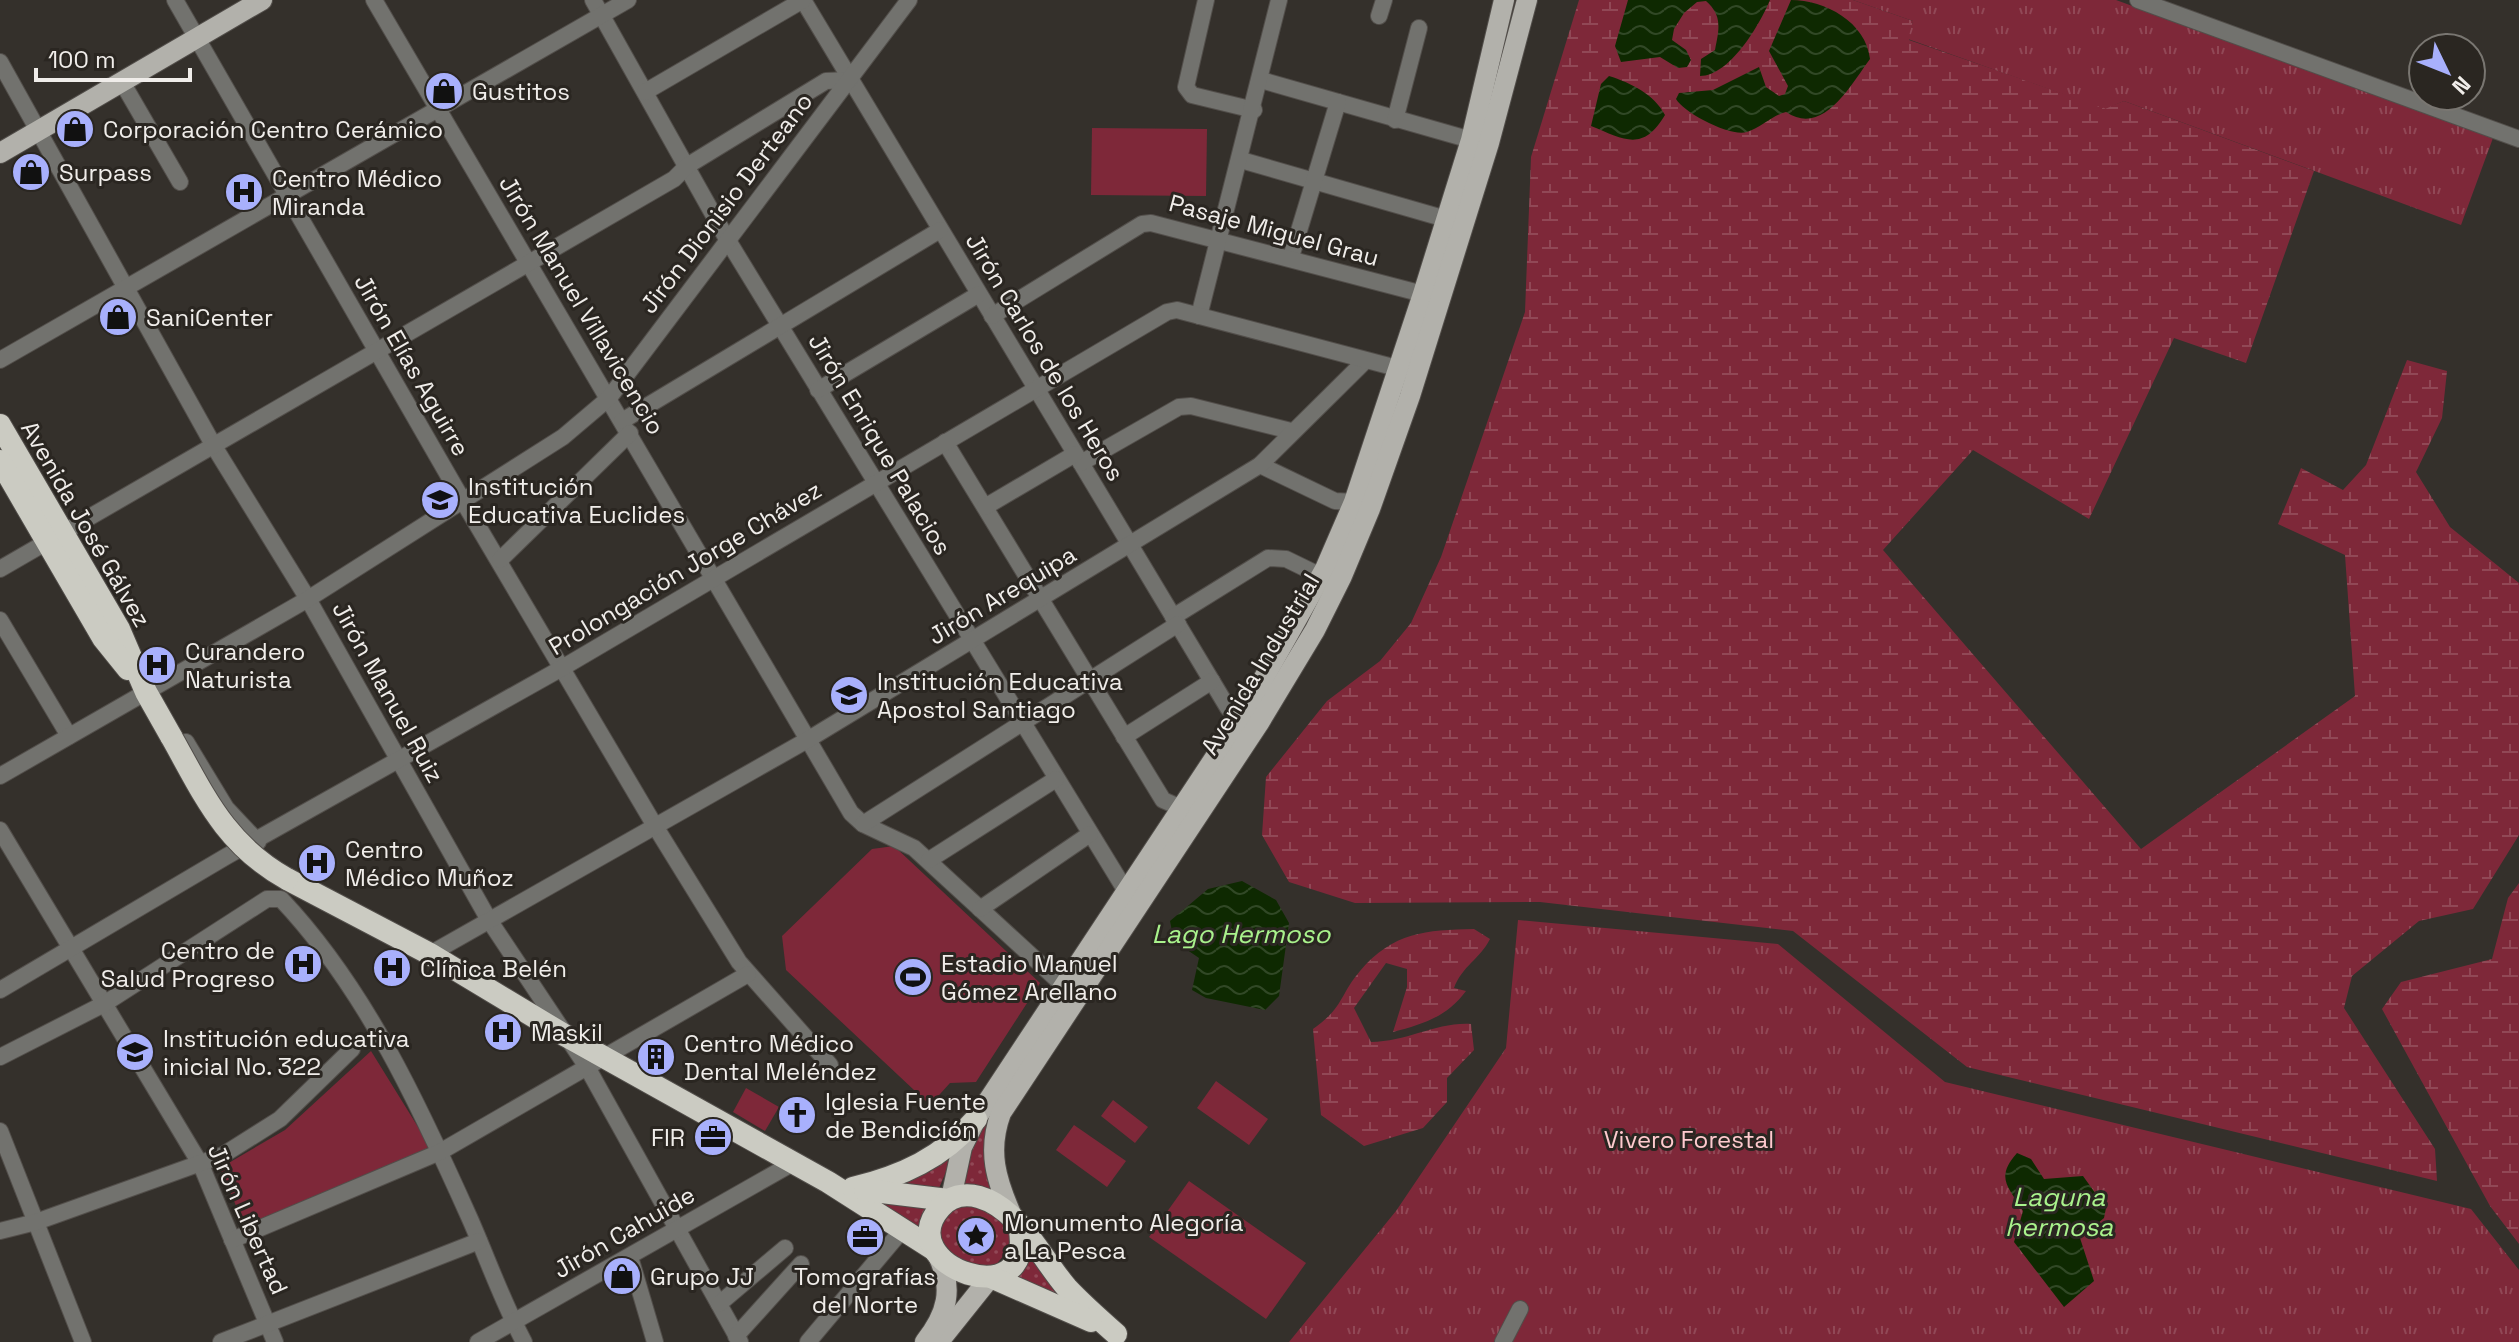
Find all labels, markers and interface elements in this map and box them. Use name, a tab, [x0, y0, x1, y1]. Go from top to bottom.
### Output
scale bar	[36, 32, 190, 82]
north arrow	[2407, 32, 2487, 112]
text: 100 m	[48, 44, 116, 75]
shop icon: Gustitos	[423, 70, 465, 112]
text: N	[2446, 71, 2477, 101]
place label: Gustitos	[472, 76, 570, 107]
street label: Jirón Dionisio Derteano	[633, 86, 819, 320]
shop icon: Corporación Centro Cerámico	[54, 108, 96, 150]
place label: Corporación Centro Cerámico	[103, 114, 443, 145]
shop icon: Surpass	[10, 151, 52, 193]
place label: Surpass	[59, 157, 152, 188]
place label: Centro Médico Miranda	[272, 163, 442, 222]
street label: Jirón Manuel Villavicencio	[492, 170, 672, 440]
hospital icon: Centro Médico Miranda	[223, 171, 265, 213]
street label: Pasaje Miguel Grau	[1166, 187, 1382, 273]
street label: Jirón Carlos de los Heros	[959, 227, 1131, 487]
street label: Jirón Elías Aguirre	[347, 269, 477, 461]
shop icon: SaniCenter	[97, 296, 139, 338]
place label: SaniCenter	[146, 302, 273, 333]
street label: Jirón Enrique Palacios	[802, 328, 958, 560]
street label: Avenida José Gálvez	[14, 415, 158, 633]
place label: Institución Educativa Euclides	[468, 471, 685, 530]
street label: Prolongación Jorge Chávez	[543, 474, 827, 662]
school or university icon: Institución Educativa Euclides	[419, 479, 461, 521]
street label: Jirón Arequipa	[922, 539, 1082, 651]
street label: Avenida Industrial	[1194, 568, 1326, 760]
street label: Jirón Manuel Ruiz	[325, 596, 451, 788]
place label: Curandero Naturista	[185, 636, 305, 695]
hospital icon: Curandero Naturista	[136, 644, 178, 686]
place label: Institución Educativa Apostol Santiago	[877, 666, 1123, 725]
school or university icon: Institución Educativa Apostol Santiago	[828, 674, 870, 716]
place label: Centro Médico Muñoz	[345, 834, 514, 893]
hospital icon: Centro Médico Muñoz	[296, 842, 338, 884]
water label: Lago Hermoso	[1152, 917, 1331, 951]
place label: Centro de Salud Progreso	[101, 935, 275, 994]
hospital icon: Centro de Salud Progreso	[282, 943, 324, 985]
hospital icon: Clínica Belén	[371, 947, 413, 989]
place label: Estadio Manuel Gómez Arellano	[941, 948, 1118, 1007]
place label: Clínica Belén	[420, 953, 567, 984]
sports icon: Estadio Manuel Gómez Arellano	[892, 956, 934, 998]
hospital icon: Maskil	[482, 1011, 524, 1053]
place label: Maskil	[531, 1017, 603, 1048]
place label: Institución educativa inicial No. 322	[163, 1023, 410, 1082]
place label: Centro Médico Dental Meléndez	[684, 1028, 877, 1087]
school or university icon: Institución educativa inicial No. 322	[114, 1031, 156, 1073]
building icon: Centro Médico Dental Meléndez	[635, 1036, 677, 1078]
place label: Iglesia Fuente de Bendicíón	[825, 1086, 986, 1145]
church icon: Iglesia Fuente de Bendicíón	[776, 1094, 818, 1136]
office icon: FIR	[692, 1116, 734, 1158]
place label: FIR	[651, 1122, 685, 1153]
park label: Vivero Forestal	[1604, 1124, 1774, 1155]
street label: Jirón Libertad	[201, 1139, 295, 1299]
street label: Jirón Cahuide	[548, 1179, 700, 1285]
water label: Laguna hermosa	[2005, 1180, 2114, 1244]
place label: Monumento Alegoría a La Pesca	[1004, 1207, 1244, 1266]
place icon: Monumento Alegoría a La Pesca	[955, 1215, 997, 1257]
office icon: Tomografías del Norte	[844, 1216, 886, 1258]
shop icon: Grupo JJ	[601, 1255, 643, 1297]
place label: Grupo JJ	[650, 1261, 754, 1292]
place label: Tomografías del Norte	[794, 1261, 936, 1320]

